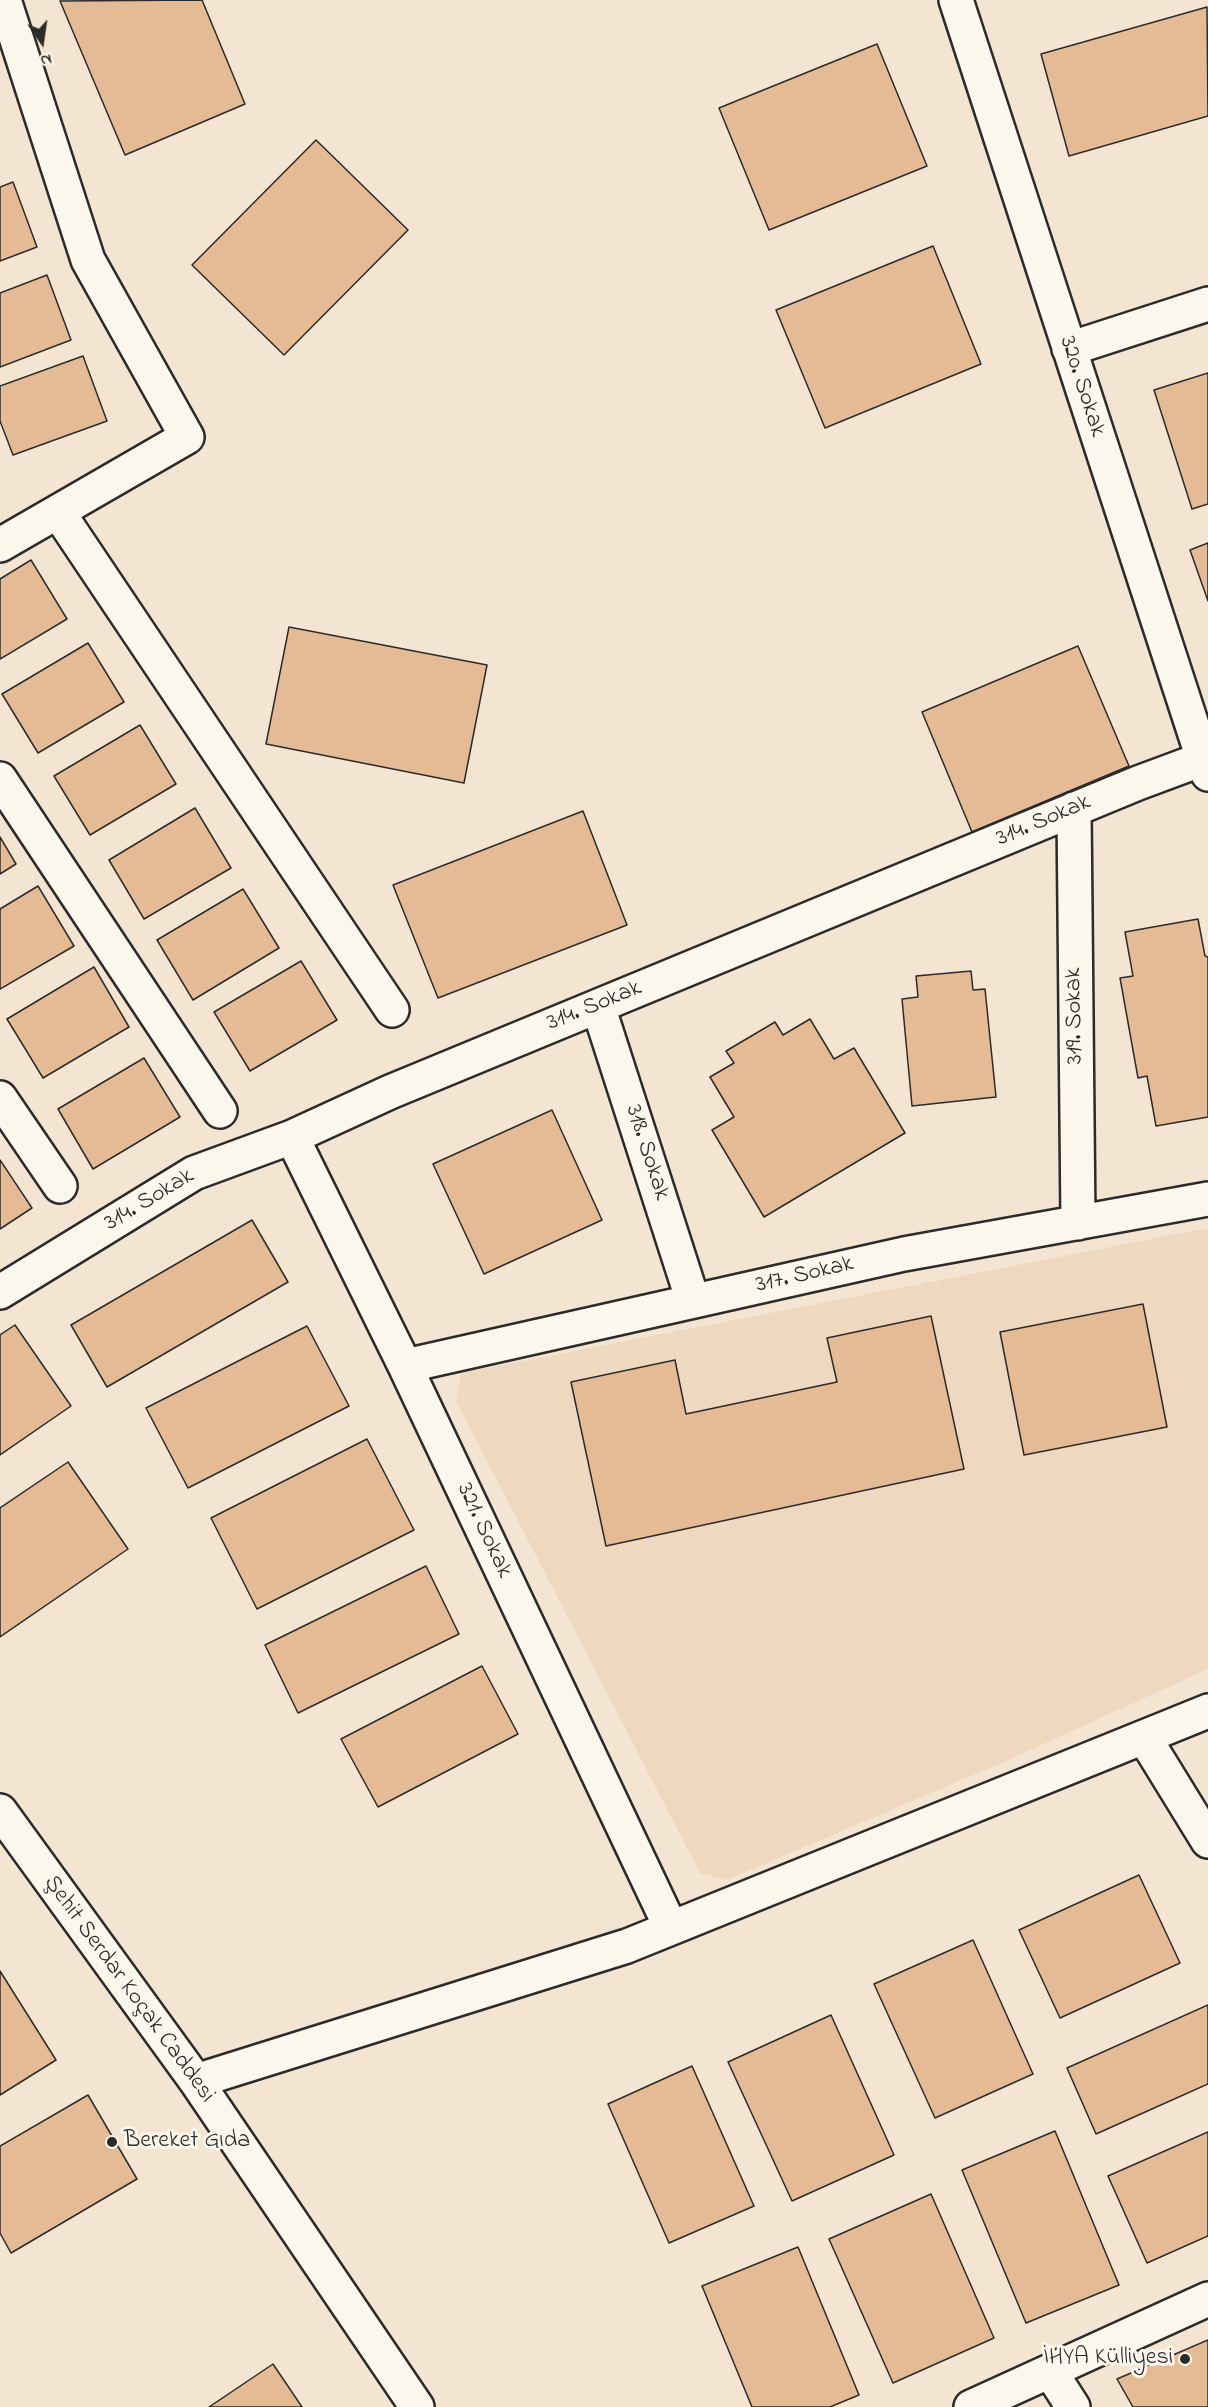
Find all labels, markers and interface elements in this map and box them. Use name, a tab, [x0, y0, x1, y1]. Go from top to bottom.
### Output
north arrow	[12, 12, 72, 72]
text: N	[38, 47, 54, 72]
street label: 320. Sokak	[1051, 333, 1111, 441]
street label: 314. Sokak	[993, 789, 1095, 855]
street label: 319. Sokak	[1061, 967, 1091, 1065]
street label: 314. Sokak	[543, 975, 647, 1039]
street label: 318. Sokak	[617, 1102, 675, 1204]
street label: 314. Sokak	[100, 1163, 200, 1239]
street label: 317. Sokak	[753, 1251, 857, 1301]
street label: 321. Sokak	[448, 1479, 518, 1583]
street label: Şehit Serdar Koçak Caddesi	[36, 1871, 220, 2109]
place label: Bereket Gıda	[124, 2128, 250, 2156]
marker: Bereket Gıda	[105, 2135, 119, 2149]
place label: İHYA Külliyesi	[1043, 2345, 1173, 2373]
marker: İHYA Külliyesi	[1178, 2352, 1192, 2366]

